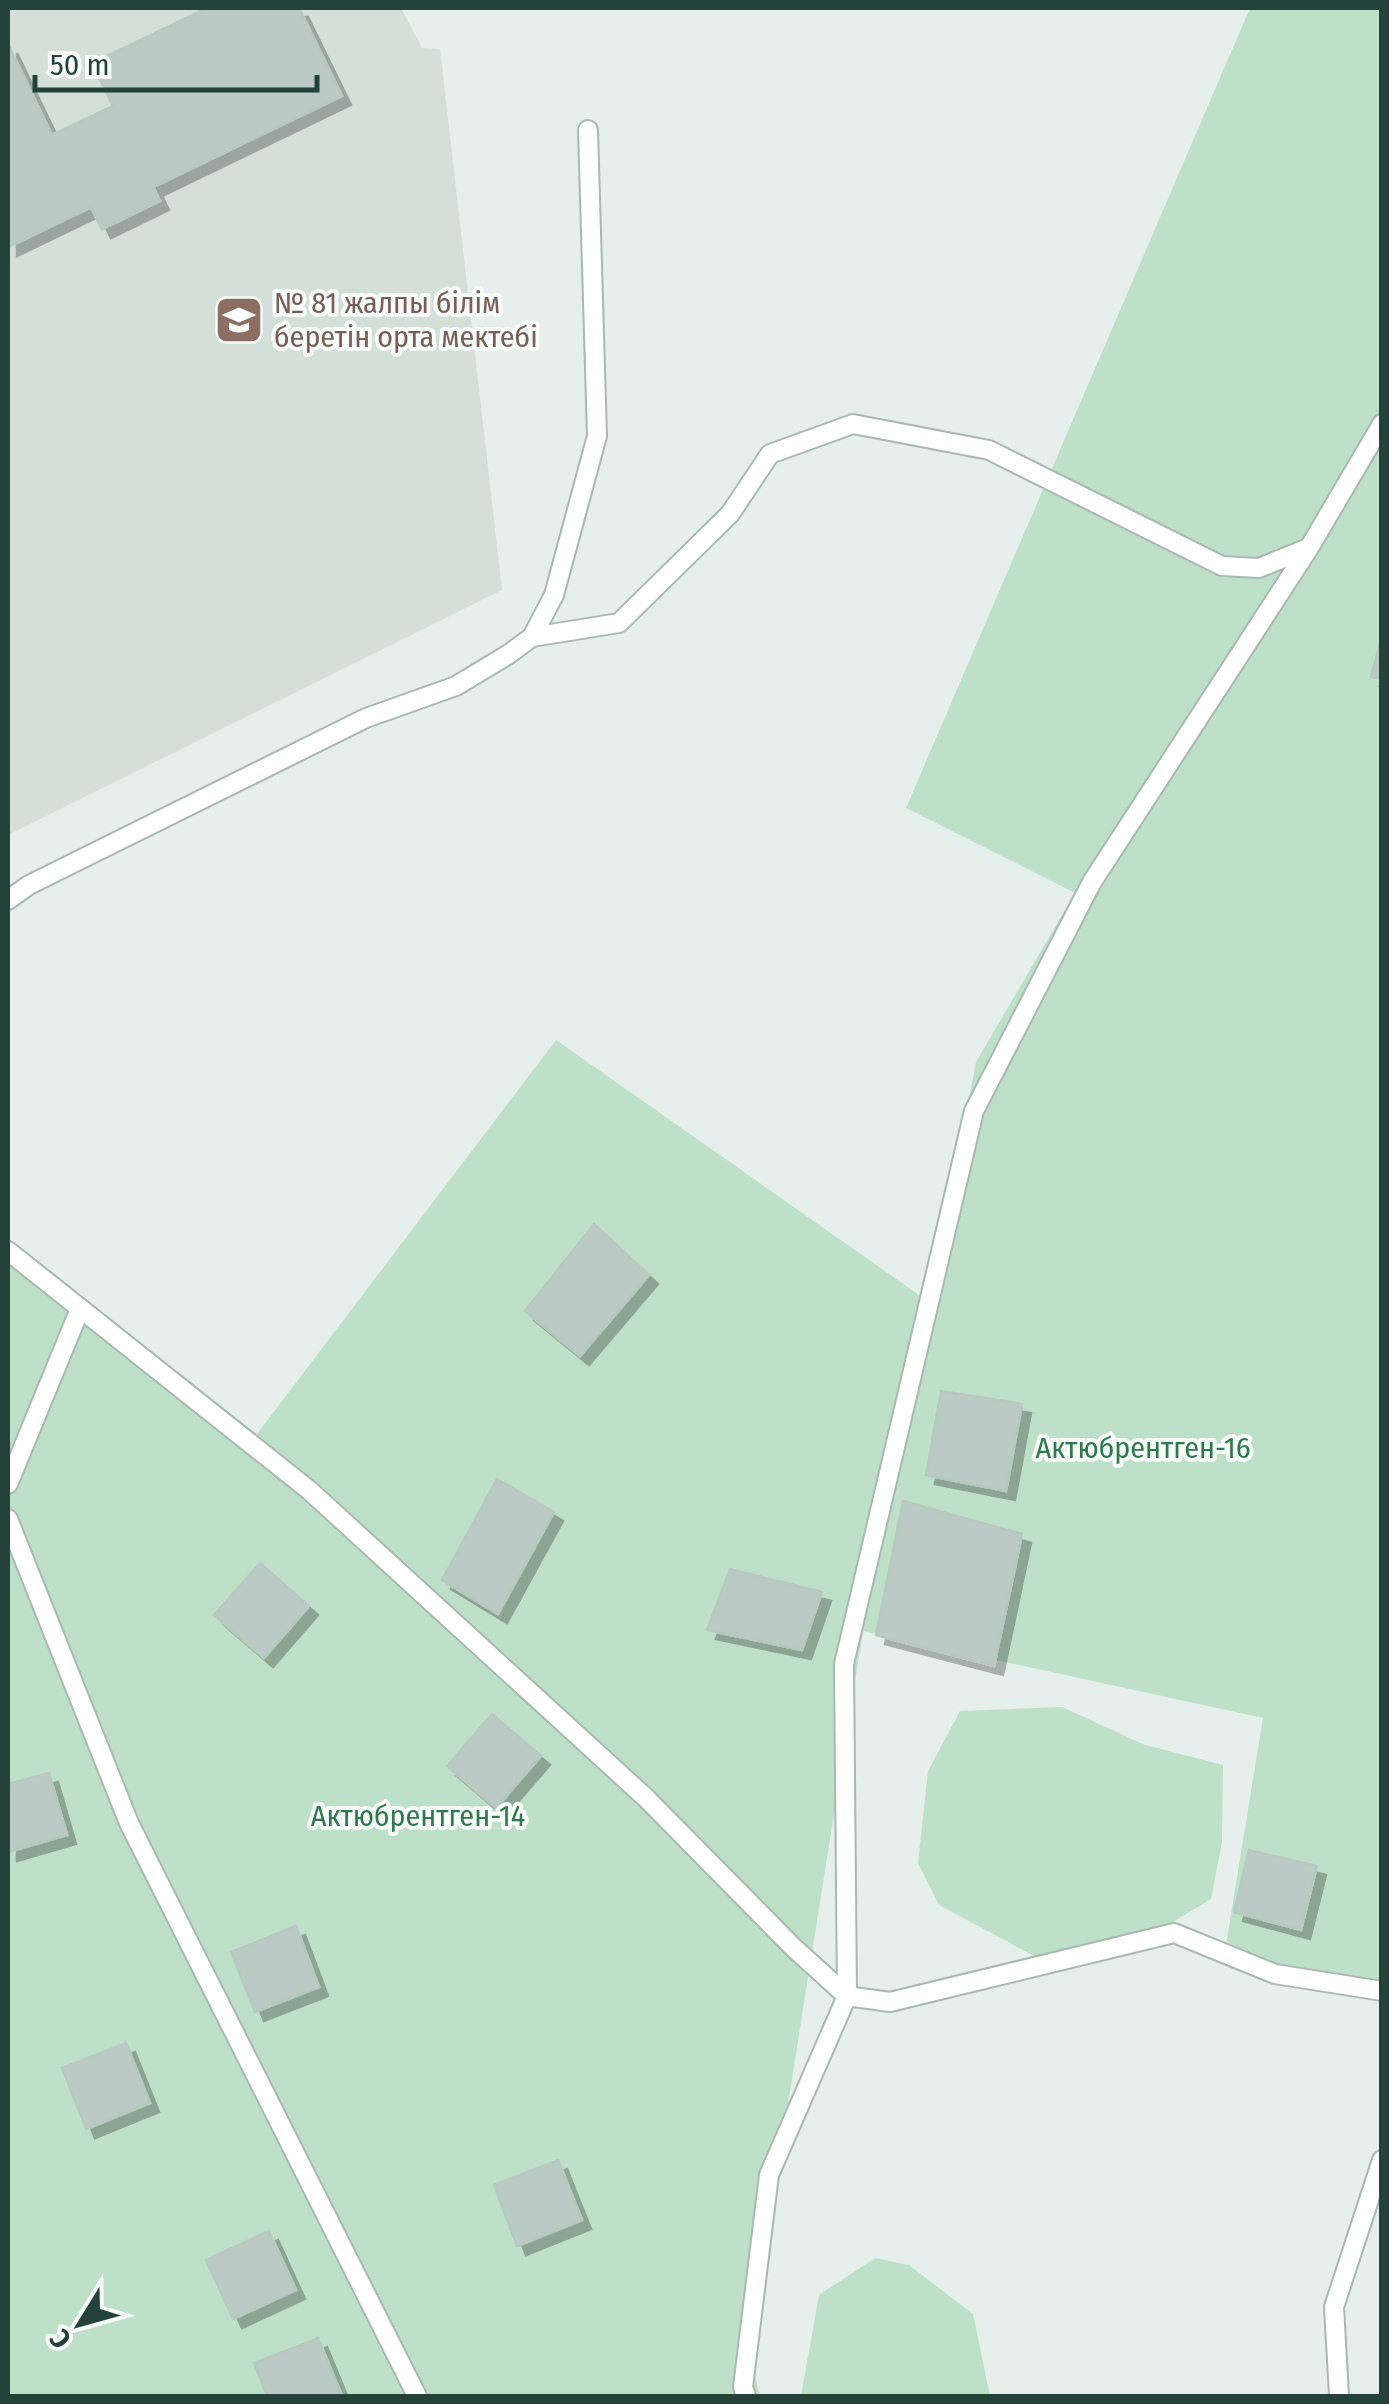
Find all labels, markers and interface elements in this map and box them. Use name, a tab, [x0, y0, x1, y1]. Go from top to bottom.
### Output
scale bar	[35, 30, 318, 92]
text: 50 m	[50, 47, 110, 83]
place label: № 81 жалпы білім беретін орта мектебі	[274, 285, 538, 355]
school or university icon: № 81 жалпы білім беретін орта мектебі	[213, 294, 265, 346]
park label: Актюбрентген-16	[1035, 1430, 1251, 1466]
park label: Актюбрентген-14	[311, 1798, 525, 1834]
north arrow	[30, 2274, 130, 2374]
text: С	[43, 2323, 78, 2355]

